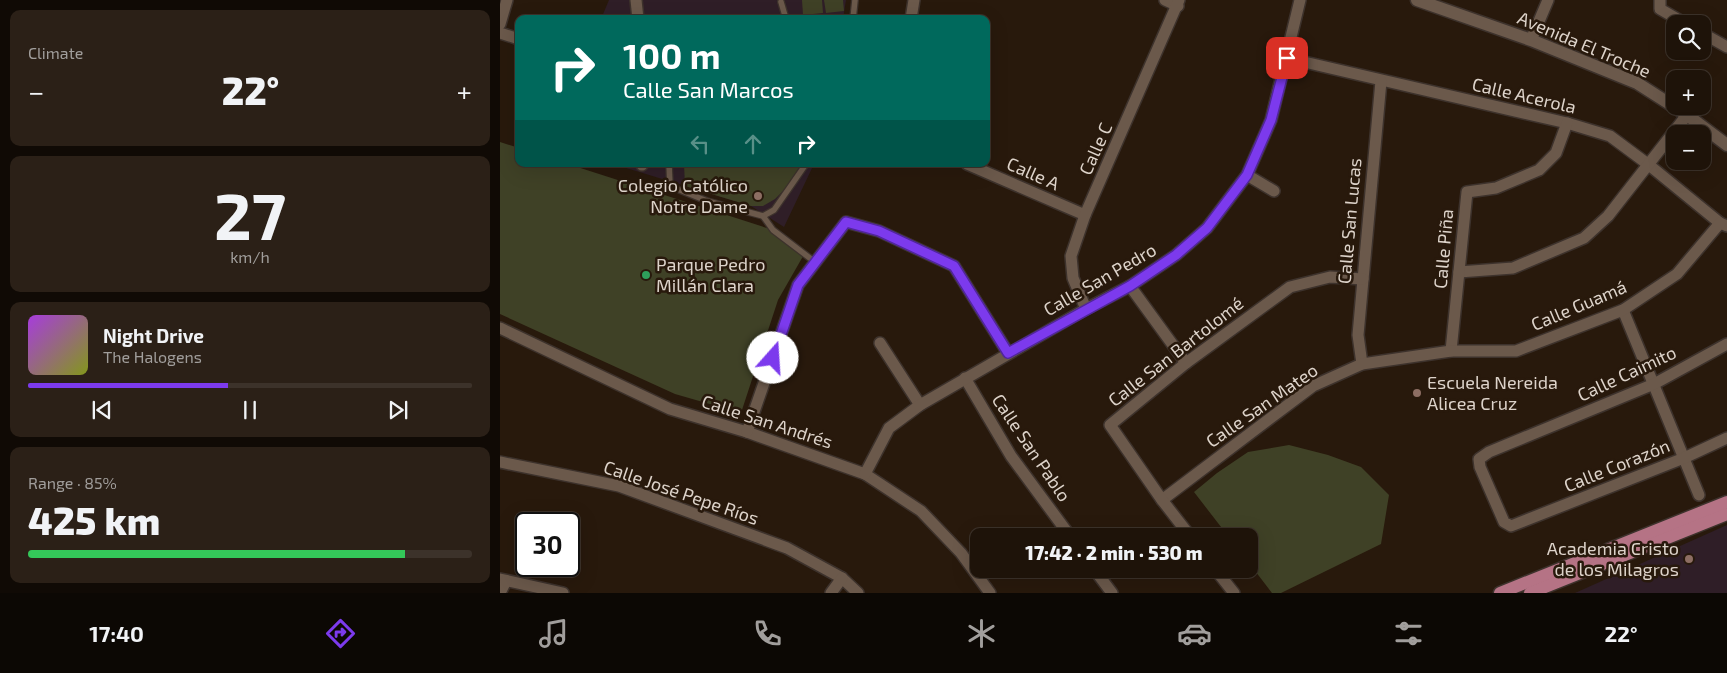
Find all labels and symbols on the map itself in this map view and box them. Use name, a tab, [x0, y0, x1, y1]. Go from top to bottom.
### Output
street label: Avenida El Troche	[1514, 6, 1654, 82]
pin	[1266, 37, 1308, 79]
street label: Calle Acerola	[1470, 72, 1578, 118]
street label: Calle C	[1074, 119, 1116, 178]
street label: Calle A	[1004, 152, 1064, 195]
street label: Calle San Lucas	[1333, 157, 1365, 285]
place label: Colegio Católico Notre Dame	[618, 174, 748, 217]
marker: Colegio Católico Notre Dame	[752, 190, 764, 202]
street label: Calle Piña	[1429, 208, 1457, 290]
street label: Calle San Pedro	[1039, 238, 1160, 320]
place label: Parque Pedro Millán Clara	[656, 253, 765, 296]
marker: Parque Pedro Millán Clara	[640, 269, 652, 281]
street label: Calle Guamá	[1528, 275, 1630, 335]
street label: Calle San Bartolomé	[1103, 292, 1247, 411]
position arrow	[746, 331, 798, 383]
street label: Calle Caimito	[1574, 341, 1679, 406]
street label: Calle San Mateo	[1201, 358, 1322, 452]
place label: Escuela Nereida Alicea Cruz	[1427, 371, 1558, 414]
marker: Escuela Nereida Alicea Cruz	[1411, 387, 1423, 399]
street label: Calle San Pablo	[988, 389, 1076, 506]
street label: Calle San Andrés	[699, 390, 836, 453]
street label: Calle Corazón	[1561, 434, 1673, 496]
street label: Calle José Pepe Ríos	[601, 455, 762, 529]
speed limit sign: 30	[515, 512, 580, 577]
place label: Academia Cristo de los Milagros	[1547, 537, 1679, 580]
marker: Academia Cristo de los Milagros	[1683, 553, 1695, 565]

